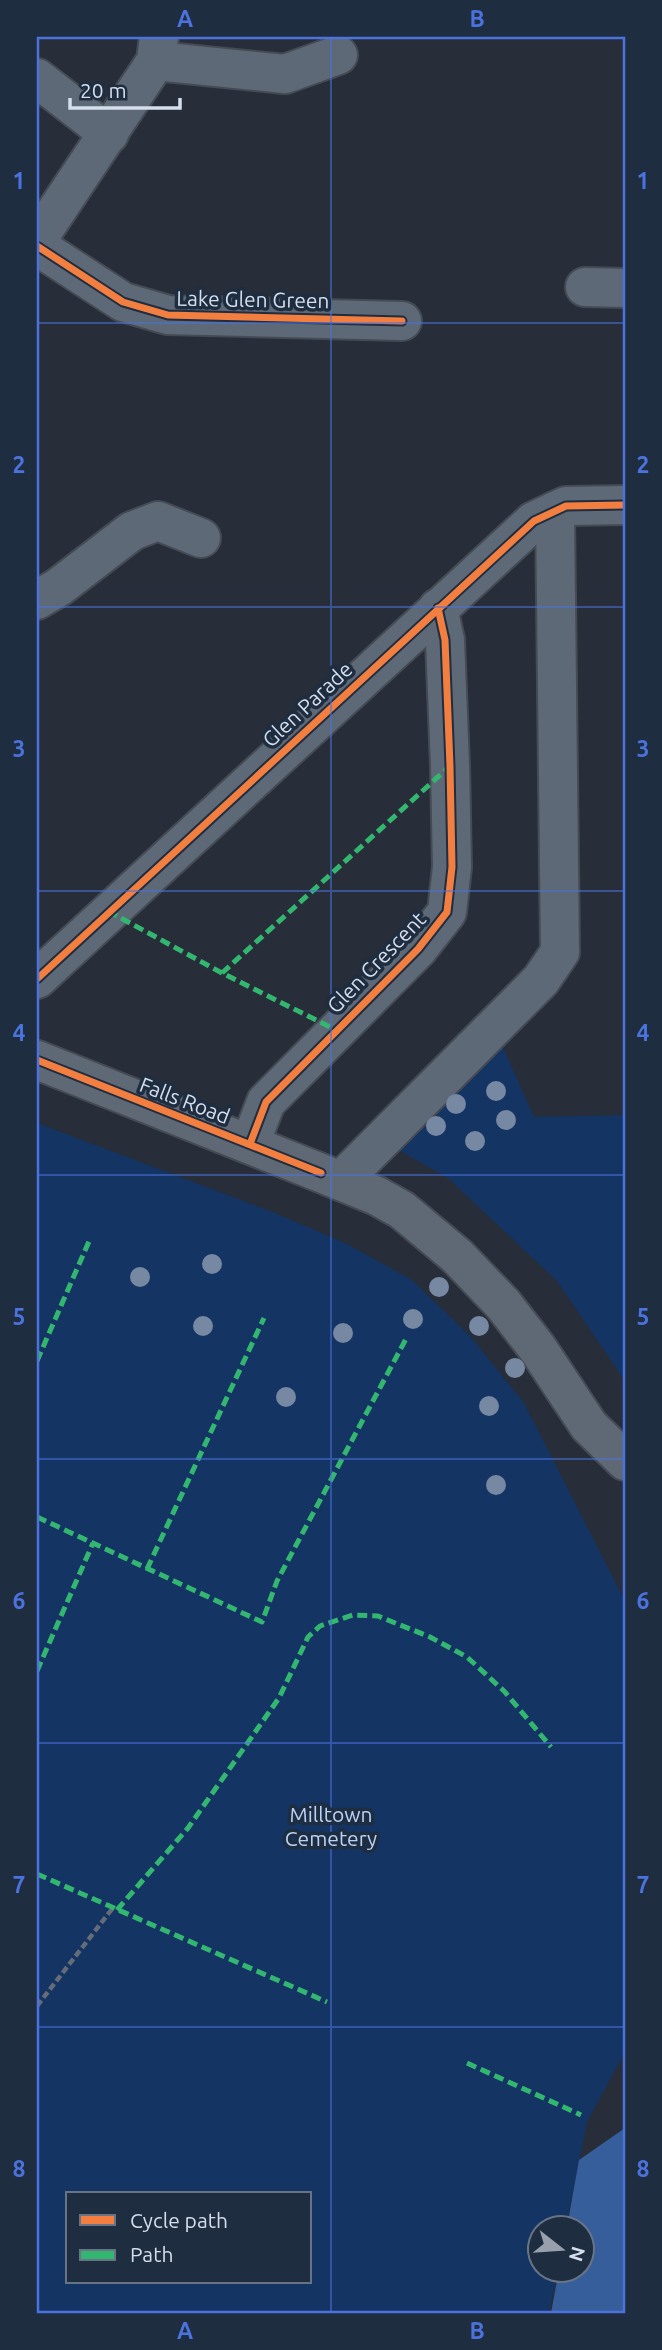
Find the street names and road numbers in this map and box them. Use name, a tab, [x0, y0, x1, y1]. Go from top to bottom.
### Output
street label: Lake Glen Green	[176, 286, 330, 312]
street label: Glen Parade	[257, 656, 357, 752]
street label: Glen Crescent	[322, 907, 430, 1017]
street label: Falls Road	[137, 1072, 233, 1128]

